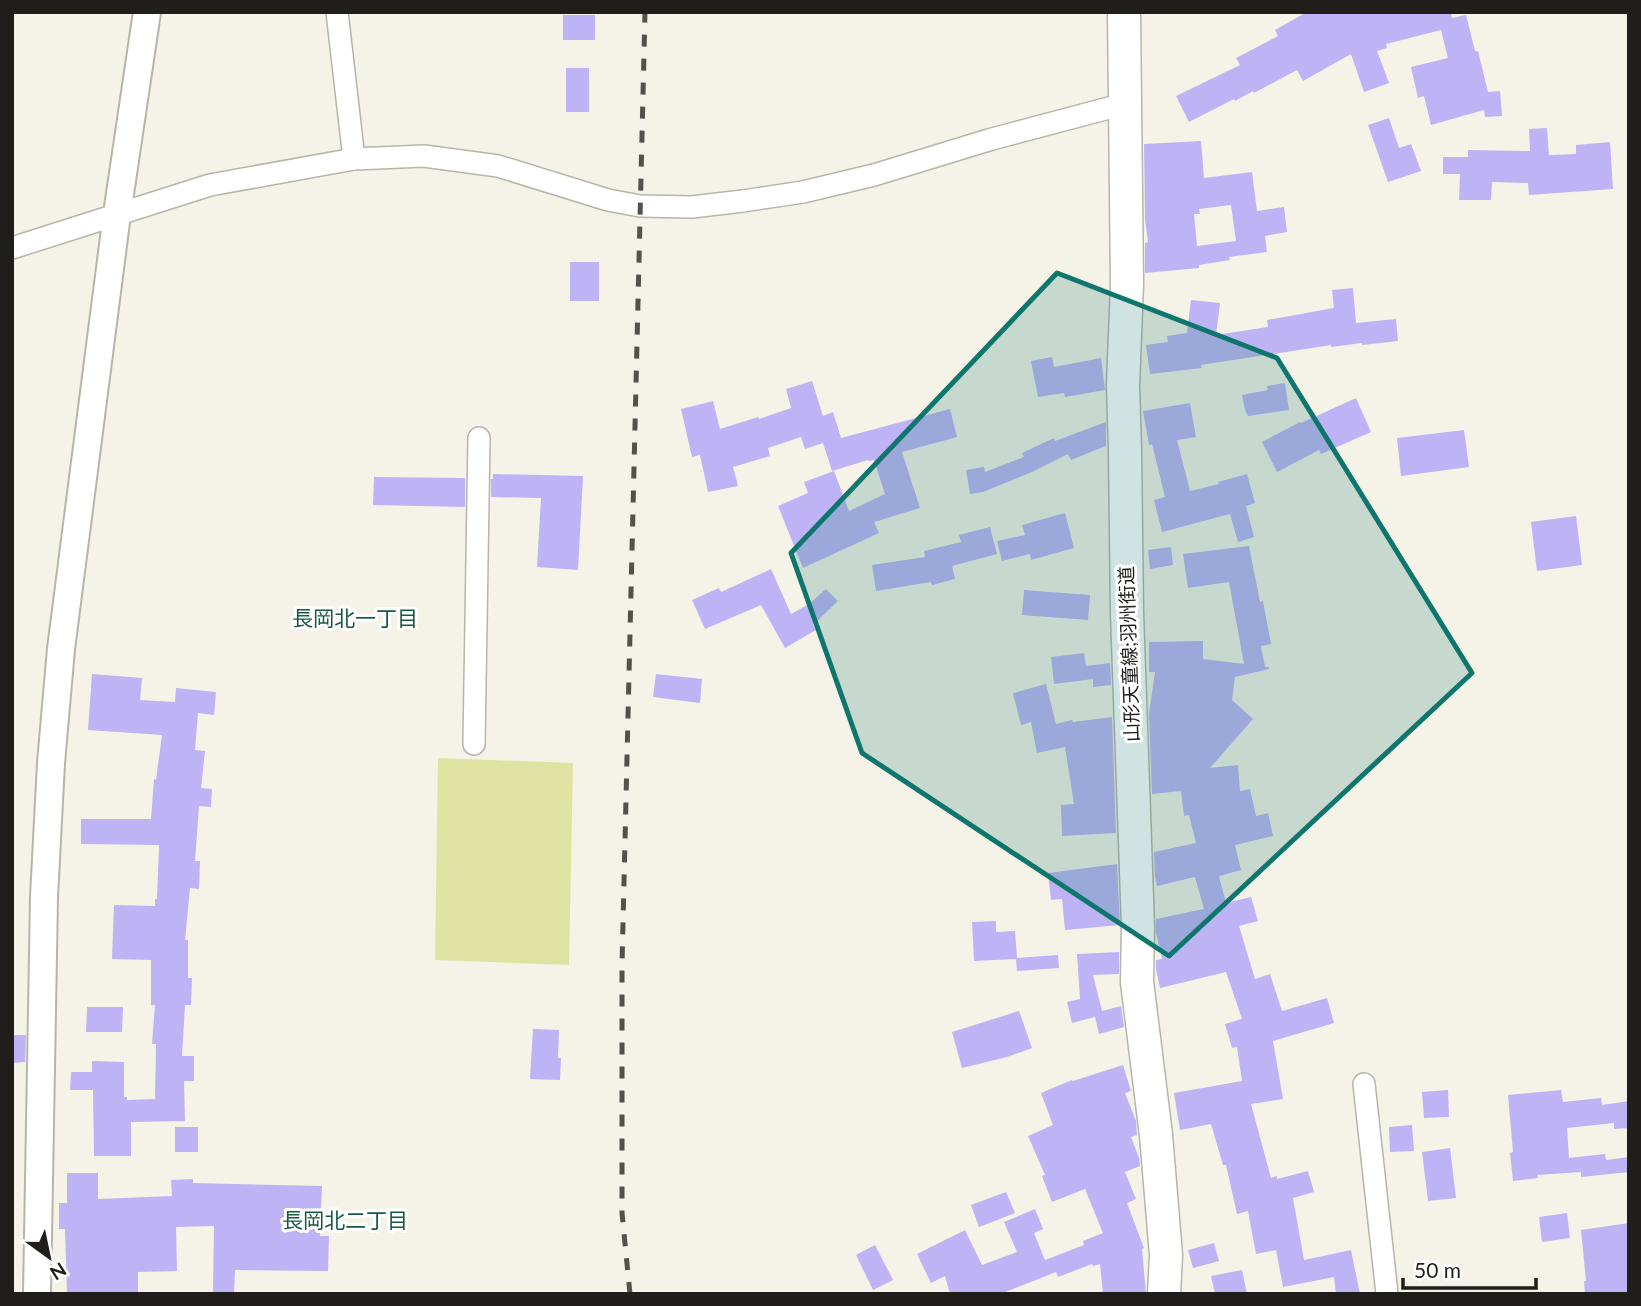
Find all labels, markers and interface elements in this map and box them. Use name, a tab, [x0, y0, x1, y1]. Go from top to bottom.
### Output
street label: 山形天童線;羽州街道	[1114, 566, 1143, 742]
district label: 長岡北一丁目	[292, 605, 418, 630]
district label: 長岡北二丁目	[282, 1207, 408, 1232]
north arrow	[14, 1222, 84, 1292]
scale bar	[1403, 1246, 1536, 1290]
text: 50 m	[1414, 1257, 1461, 1282]
text: N	[46, 1258, 71, 1285]

